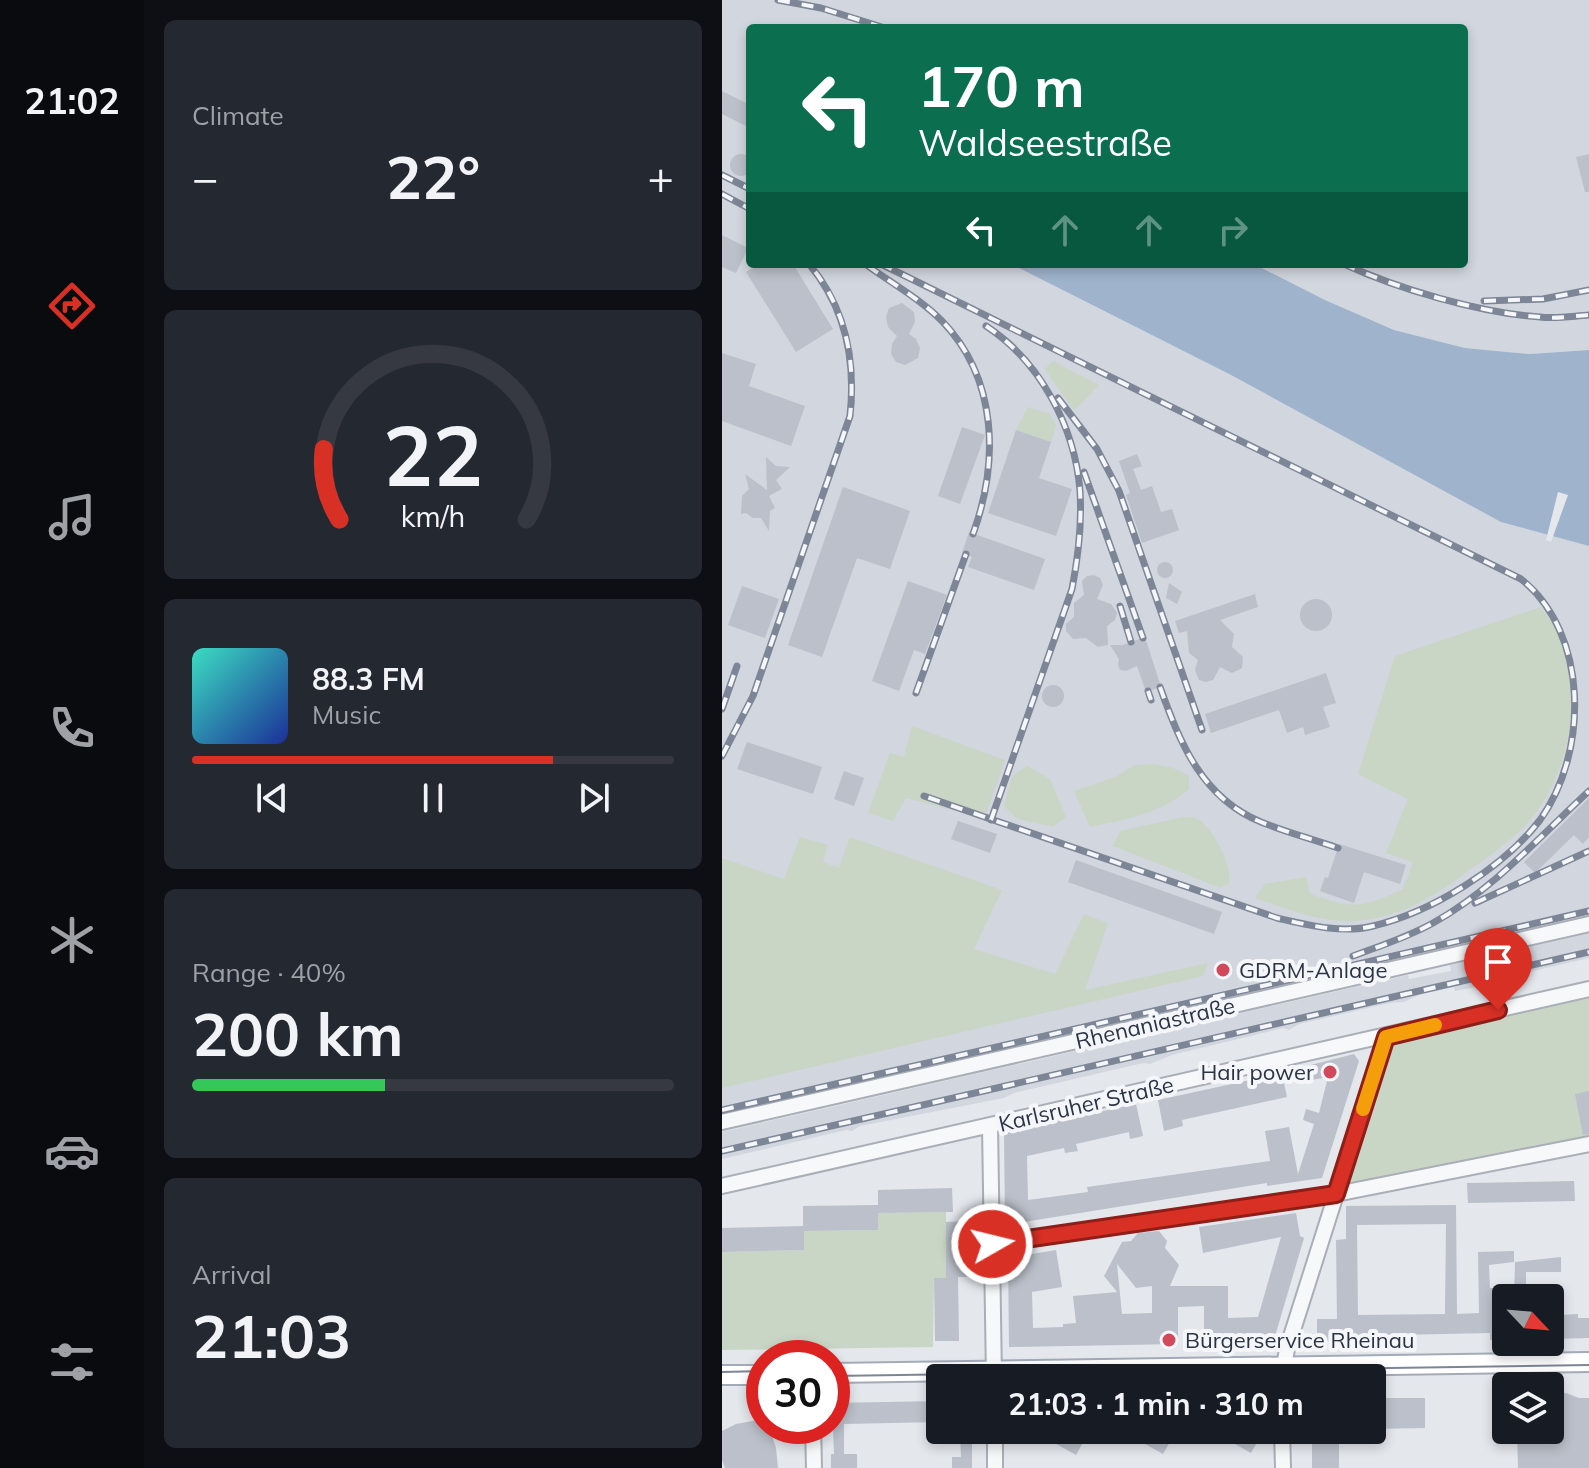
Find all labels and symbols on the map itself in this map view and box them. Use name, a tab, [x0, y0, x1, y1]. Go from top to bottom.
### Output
pin	[1464, 928, 1532, 1010]
place label: GDRM-Anlage	[1239, 956, 1387, 984]
marker: GDRM-Anlage	[1214, 961, 1232, 979]
street label: Rhenaniastraße	[1072, 991, 1238, 1055]
place label: Hair power	[1200, 1058, 1314, 1086]
marker: Hair power	[1321, 1063, 1339, 1081]
street label: Karlsruher Straße	[996, 1070, 1176, 1138]
position arrow	[950, 1202, 1034, 1286]
north arrow	[1492, 1284, 1564, 1356]
place label: Bürgerservice Rheinau	[1185, 1326, 1415, 1354]
marker: Bürgerservice Rheinau	[1160, 1331, 1178, 1349]
speed limit sign: 30	[746, 1340, 850, 1444]

